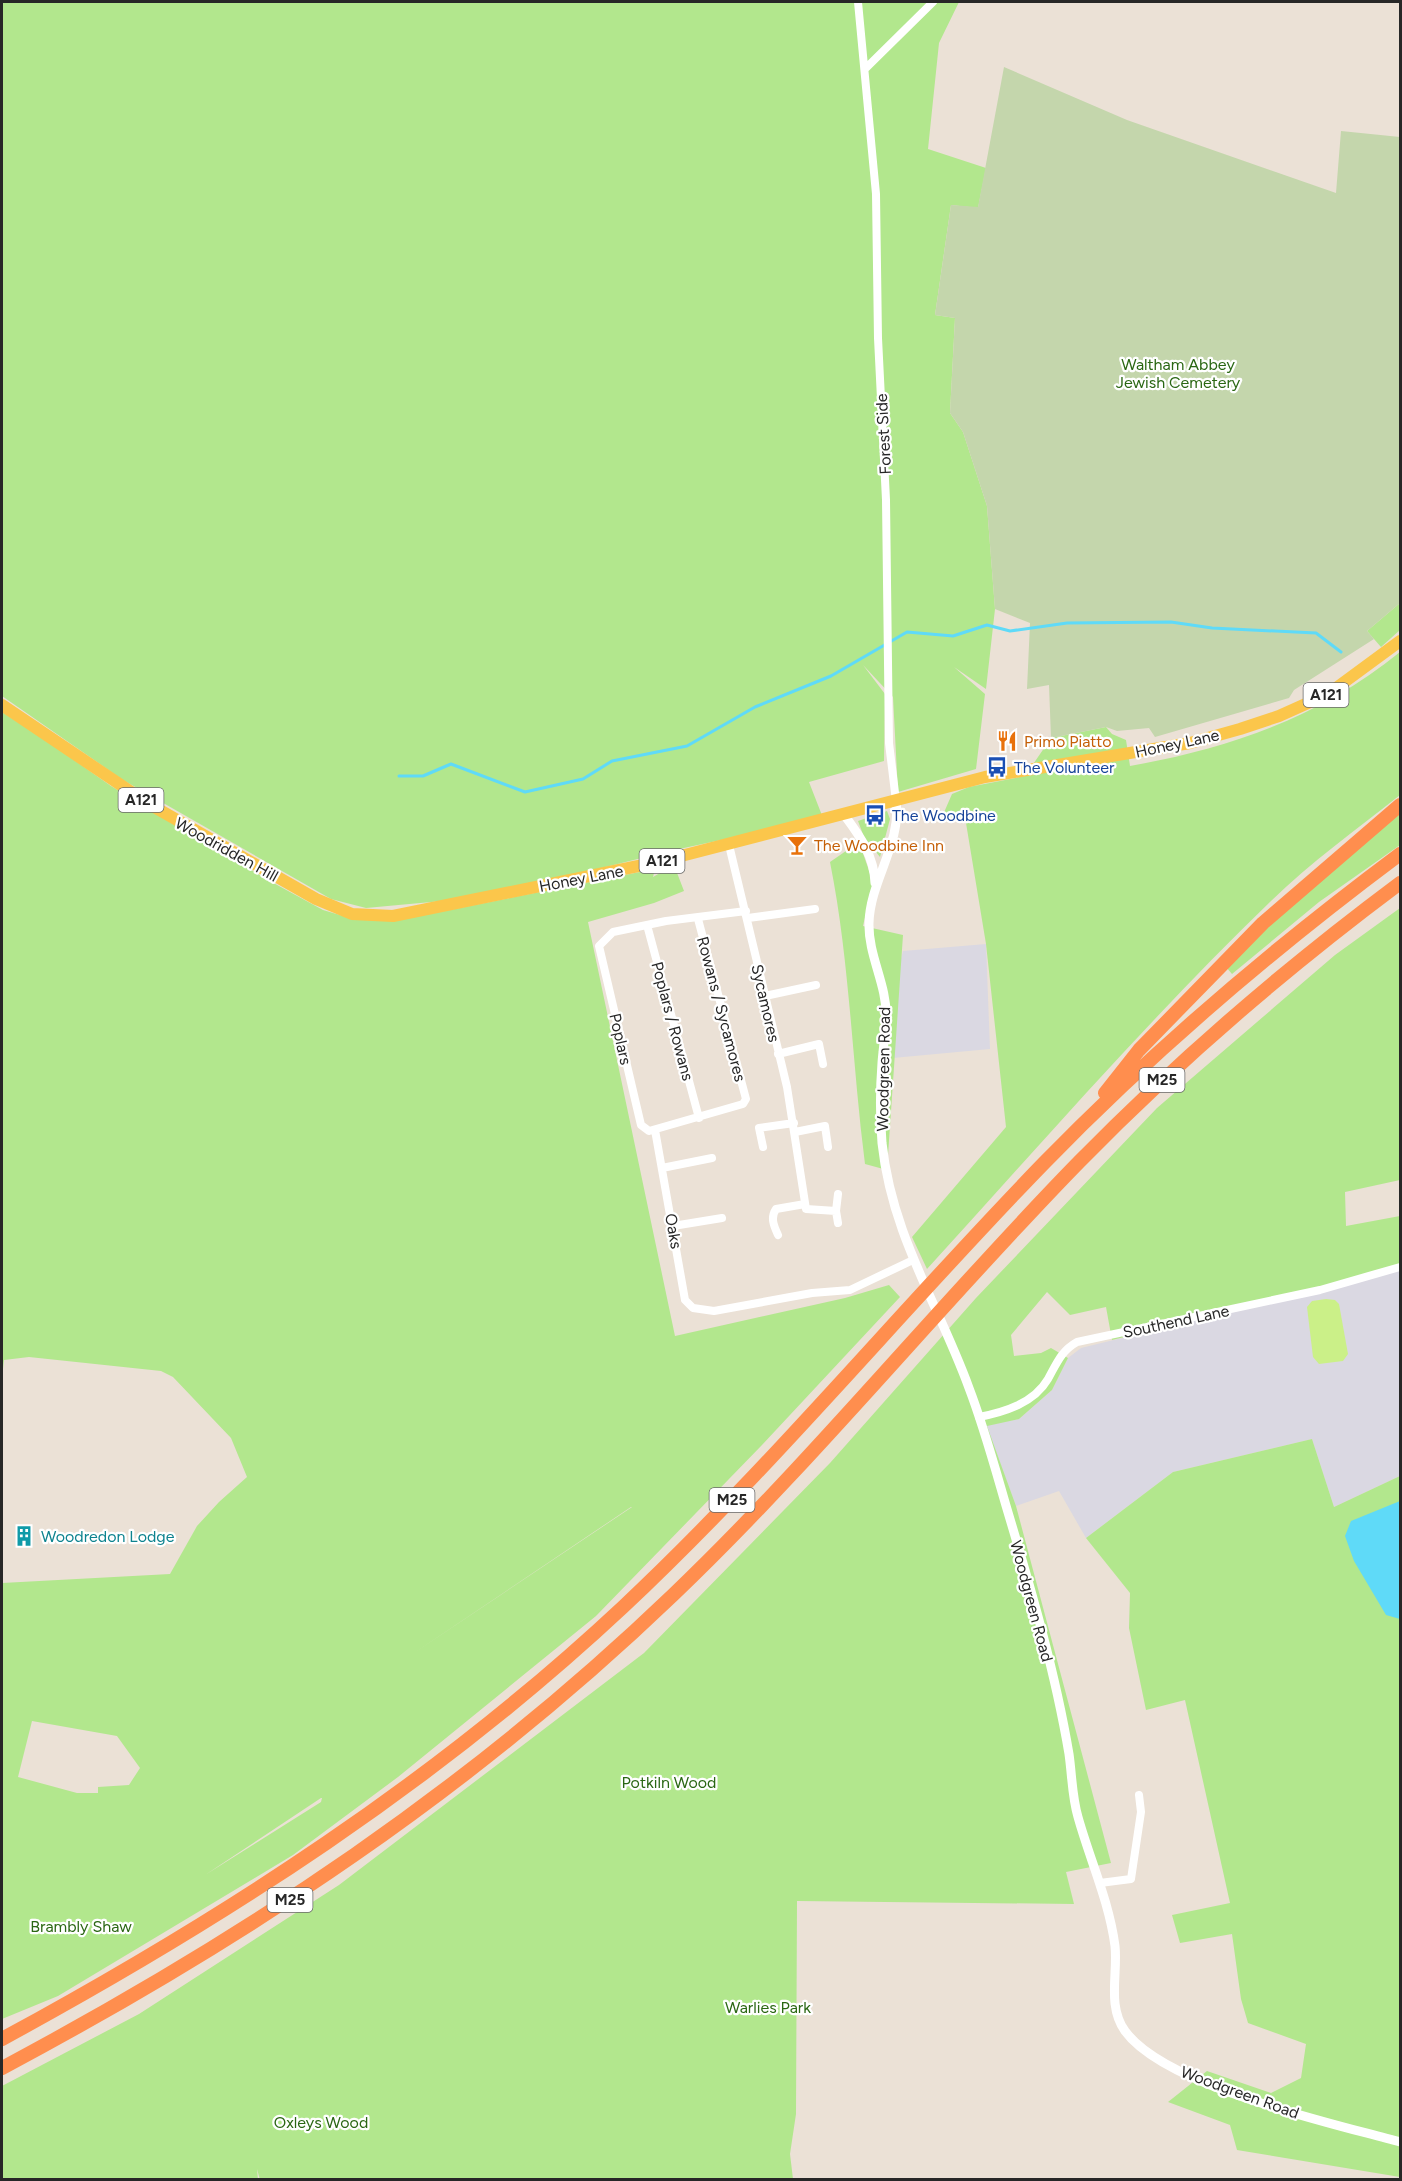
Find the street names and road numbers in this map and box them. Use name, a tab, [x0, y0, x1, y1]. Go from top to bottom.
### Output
street label: Forest Side	[872, 393, 895, 475]
road number: A121	[1304, 683, 1348, 707]
street label: Honey Lane	[1133, 725, 1221, 762]
road number: A121	[118, 788, 164, 812]
street label: Woodridden Hill	[172, 813, 282, 886]
road number: A121	[640, 849, 684, 873]
street label: Honey Lane	[537, 861, 625, 896]
street label: Rowans / Sycamores	[693, 934, 750, 1084]
street label: Poplars / Rowans	[647, 960, 698, 1083]
street label: Sycamores	[747, 962, 784, 1044]
street label: Woodgreen Road	[873, 1007, 894, 1131]
street label: Poplars	[605, 1011, 636, 1067]
road number: M25	[1140, 1068, 1184, 1092]
street label: Oaks	[661, 1212, 686, 1250]
street label: Southend Lane	[1121, 1301, 1231, 1342]
road number: M25	[710, 1488, 754, 1512]
street label: Woodgreen Road	[1006, 1538, 1057, 1664]
road number: M25	[268, 1888, 312, 1912]
street label: Woodgreen Road	[1178, 2062, 1302, 2123]

